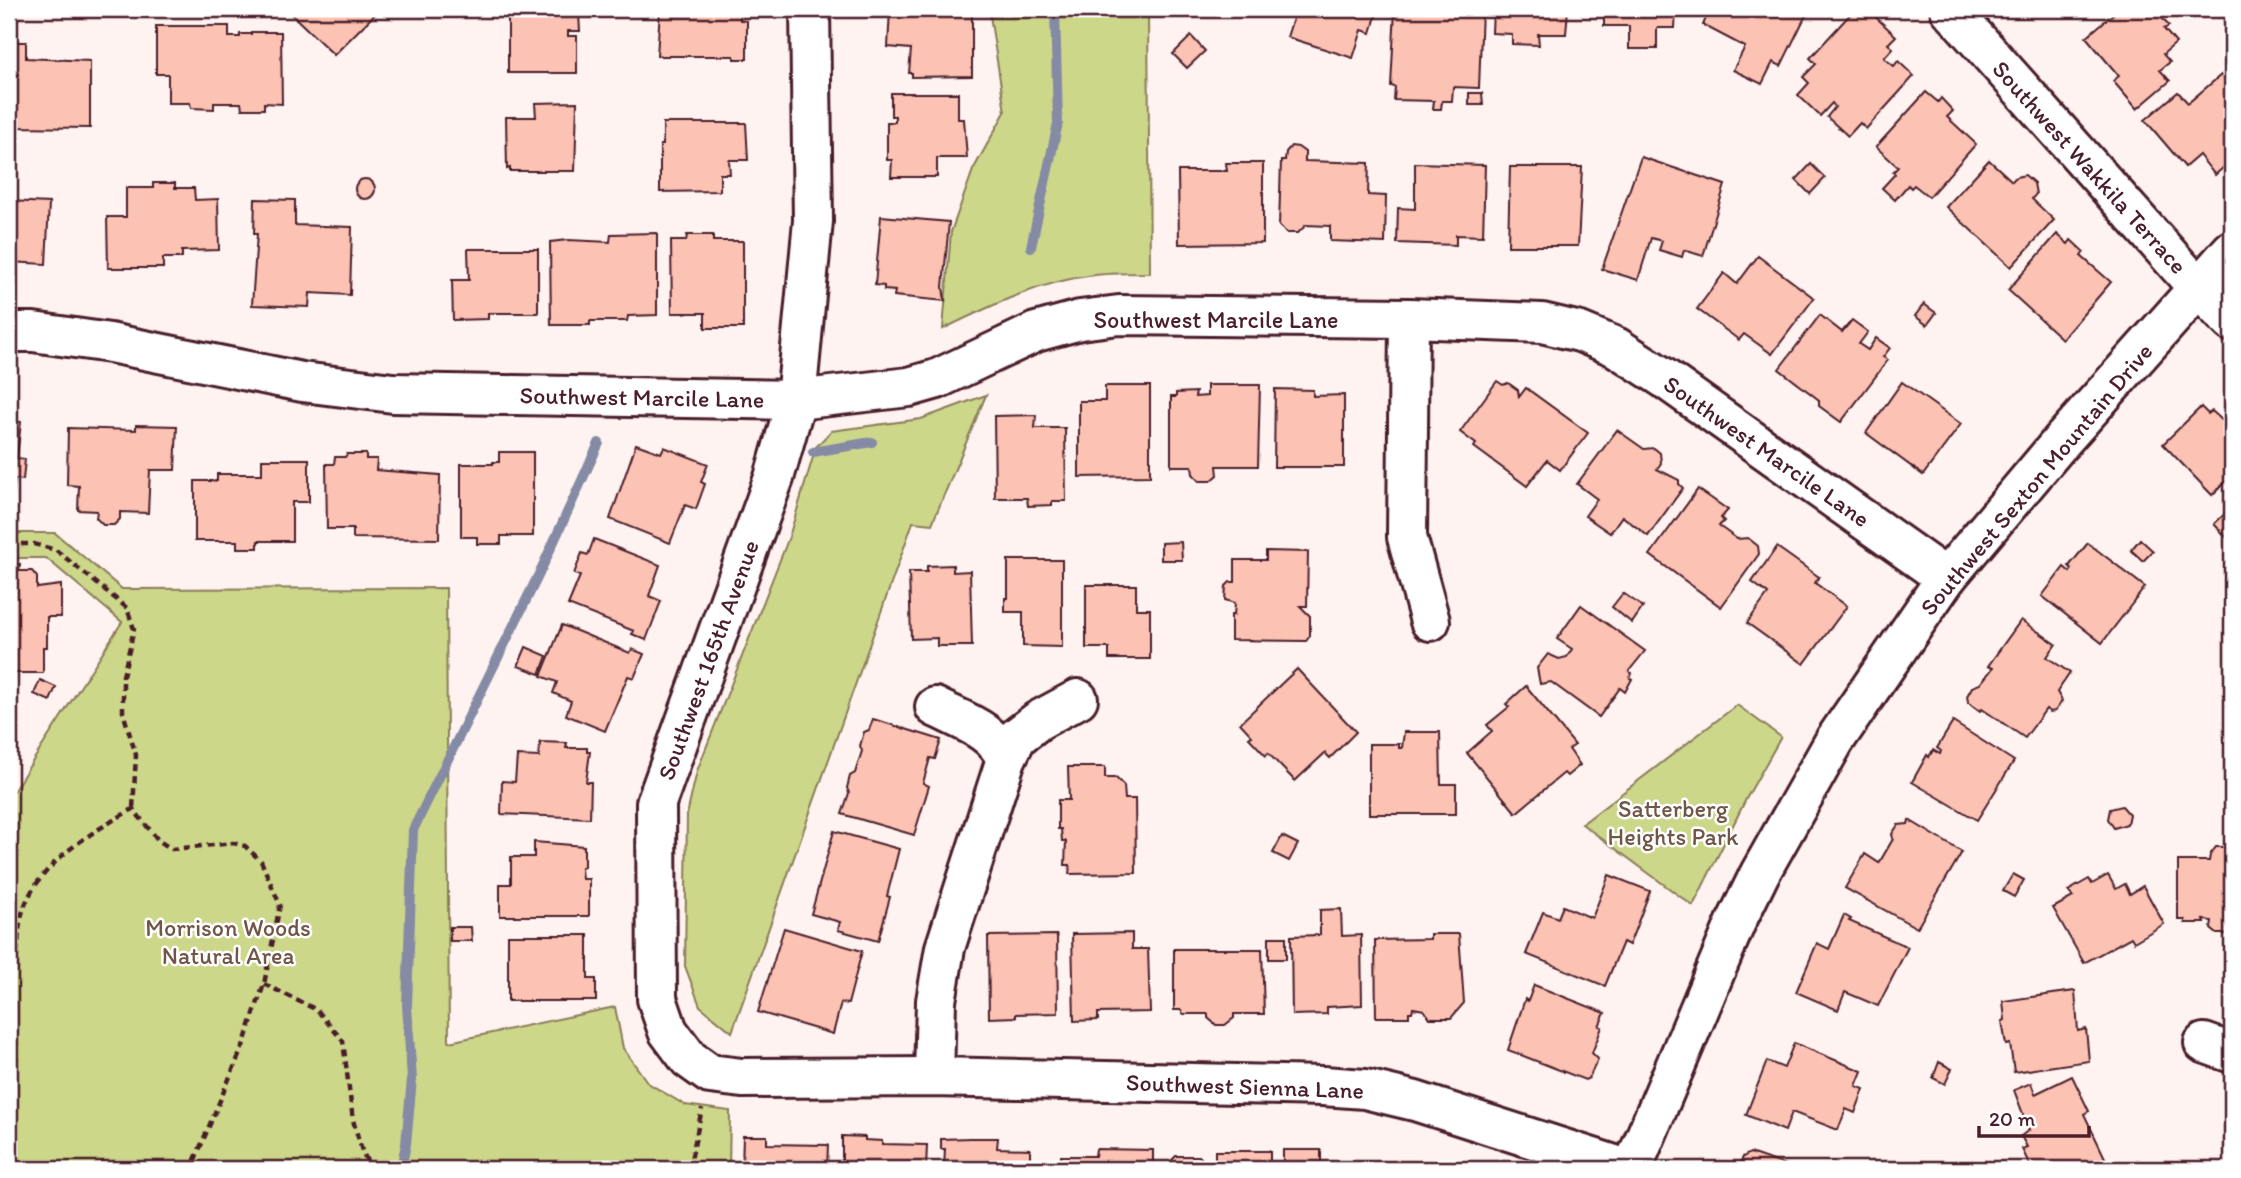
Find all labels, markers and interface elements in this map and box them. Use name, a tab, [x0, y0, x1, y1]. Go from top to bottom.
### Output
street label: Southwest Wakkila Terrace	[1987, 54, 2193, 280]
street label: Southwest Marcile Lane	[1094, 305, 1338, 334]
street label: Southwest Sexton Mountain Drive	[1914, 337, 2158, 621]
street label: Southwest Marcile Lane	[1658, 369, 1876, 533]
street label: Southwest Marcile Lane	[519, 380, 765, 414]
street label: Southwest 165th Avenue	[651, 536, 765, 784]
park label: Satterberg Heights Park	[1608, 794, 1739, 851]
park label: Morrison Woods Natural Area	[145, 913, 311, 970]
street label: Southwest Sienna Lane	[1126, 1067, 1364, 1105]
scale bar	[1979, 1094, 2089, 1138]
text: 20 m	[1989, 1106, 2036, 1131]

